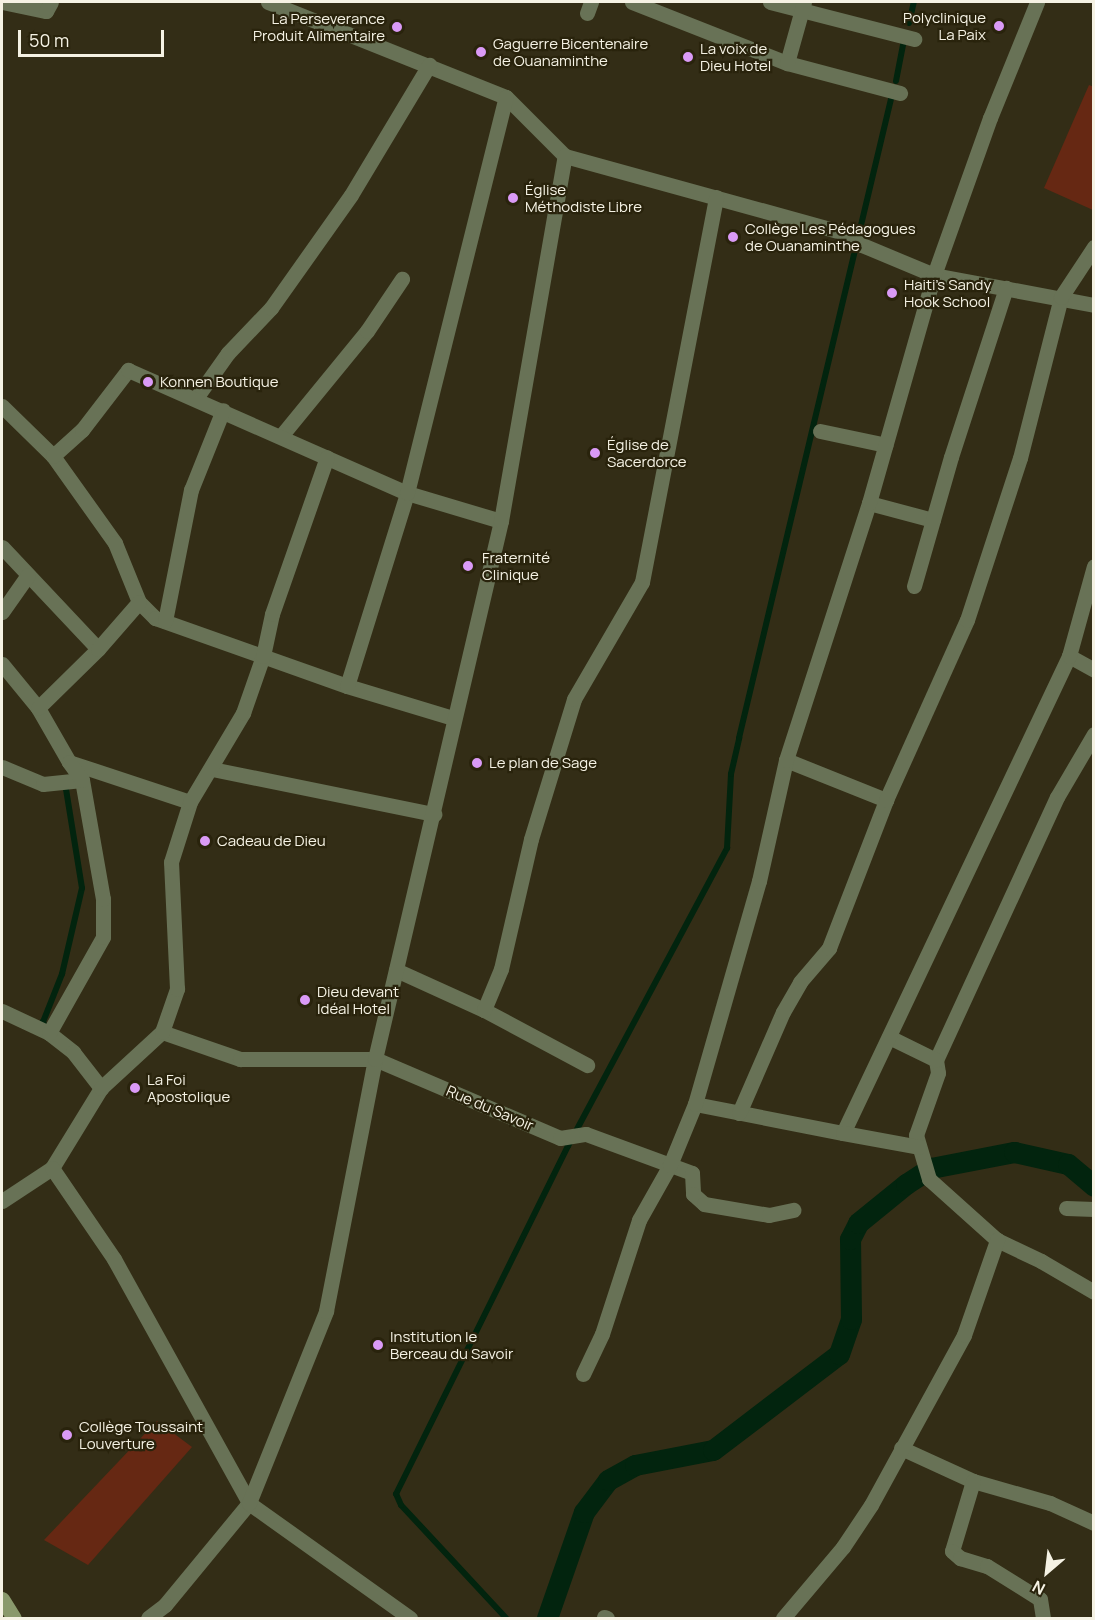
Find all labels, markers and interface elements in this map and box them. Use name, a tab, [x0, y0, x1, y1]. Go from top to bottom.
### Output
place label: Polyclinique La Paix	[903, 8, 986, 43]
place label: La Perseverance Produit Alimentaire	[253, 9, 385, 44]
marker: Polyclinique La Paix	[990, 17, 1008, 35]
scale bar	[21, 18, 166, 56]
marker: La Perseverance Produit Alimentaire	[390, 20, 404, 34]
text: 50 m	[29, 28, 69, 52]
place label: Gaguerre Bicentenaire de Ouanaminthe	[493, 34, 648, 69]
place label: La voix de Dieu Hotel	[700, 39, 771, 74]
marker: Gaguerre Bicentenaire de Ouanaminthe	[474, 45, 488, 59]
marker: La voix de Dieu Hotel	[681, 50, 695, 64]
place label: Église Méthodiste Libre	[525, 180, 642, 215]
marker: Église Méthodiste Libre	[506, 191, 520, 205]
place label: Collège Les Pédagogues de Ouanaminthe	[745, 219, 916, 254]
marker: Collège Les Pédagogues de Ouanaminthe	[726, 230, 740, 244]
place label: Haiti's Sandy Hook School	[904, 275, 991, 310]
marker: Haiti's Sandy Hook School	[885, 286, 899, 300]
place label: Konnen Boutique	[160, 373, 278, 391]
marker: Konnen Boutique	[141, 375, 155, 389]
place label: Église de Sacerdorce	[607, 435, 687, 470]
marker: Église de Sacerdorce	[588, 446, 602, 460]
place label: Fraternité Clinique	[482, 548, 550, 583]
marker: Fraternité Clinique	[459, 557, 477, 575]
place label: Le plan de Sage	[489, 754, 597, 772]
marker: Le plan de Sage	[470, 756, 484, 770]
place label: Cadeau de Dieu	[217, 832, 326, 850]
marker: Cadeau de Dieu	[198, 834, 212, 848]
place label: Dieu devant Idéal Hotel	[317, 982, 399, 1017]
marker: Dieu devant Idéal Hotel	[298, 993, 312, 1007]
place label: La Foi Apostolique	[147, 1070, 230, 1105]
marker: La Foi Apostolique	[128, 1081, 142, 1095]
street label: Rue du Savoir	[444, 1081, 536, 1135]
place label: Institution le Berceau du Savoir	[390, 1327, 513, 1362]
marker: Institution le Berceau du Savoir	[371, 1338, 385, 1352]
place label: Collège Toussaint Louverture	[79, 1417, 203, 1452]
marker: Collège Toussaint Louverture	[60, 1428, 74, 1442]
north arrow	[1017, 1542, 1077, 1602]
text: N	[1028, 1575, 1049, 1600]

